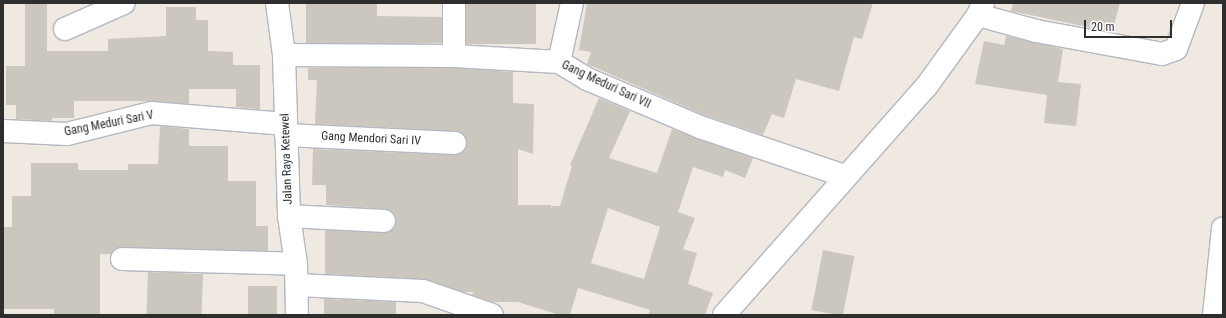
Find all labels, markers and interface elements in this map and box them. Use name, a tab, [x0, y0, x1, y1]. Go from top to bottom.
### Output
scale bar	[1086, 12, 1174, 38]
text: 20 m	[1091, 20, 1115, 34]
street label: Gang Meduri Sari VII	[559, 58, 653, 112]
street label: Gang Meduri Sari V	[63, 108, 155, 140]
street label: Jalan Raya Ketewel	[278, 113, 296, 205]
street label: Gang Mendori Sari IV	[321, 129, 421, 149]

